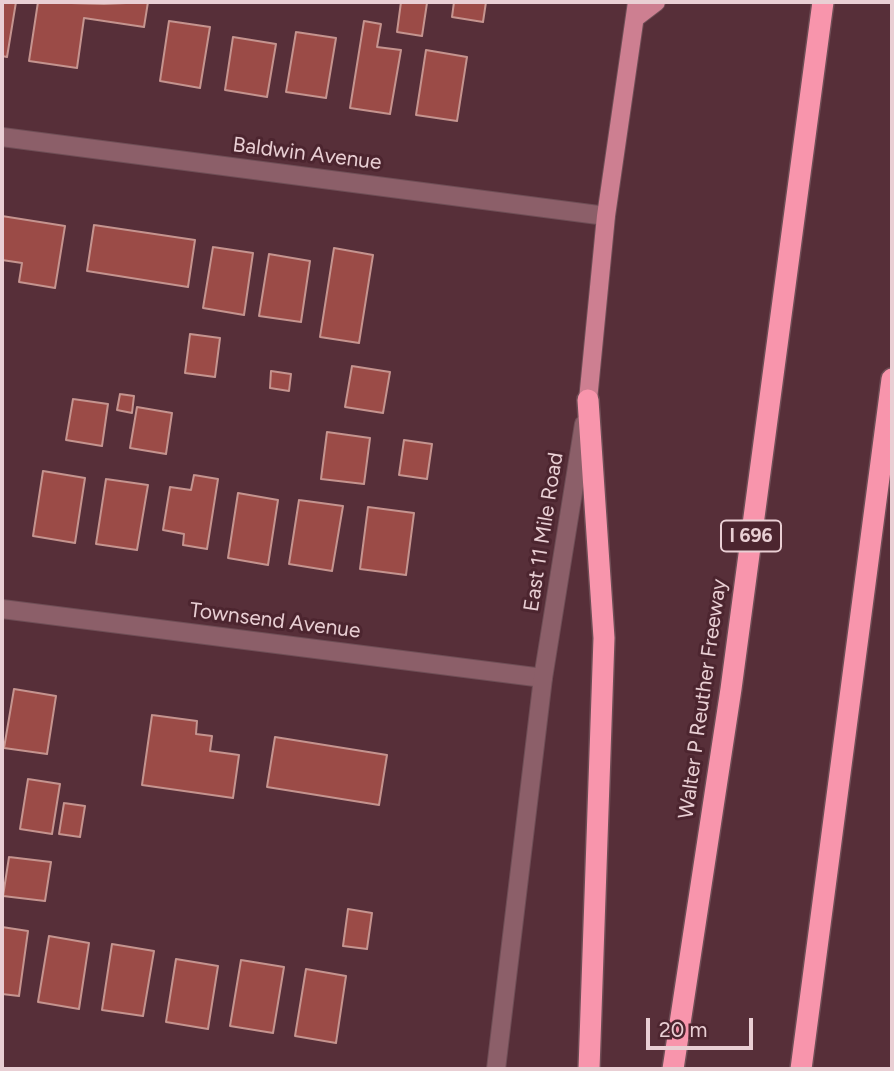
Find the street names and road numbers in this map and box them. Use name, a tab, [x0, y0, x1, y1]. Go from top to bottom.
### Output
street label: Baldwin Avenue	[231, 132, 383, 176]
street label: East 11 Mile Road	[519, 451, 569, 613]
road number: I 696	[721, 520, 781, 552]
street label: Walter P Reuther Freeway	[674, 577, 732, 821]
street label: Townsend Avenue	[188, 598, 362, 644]

